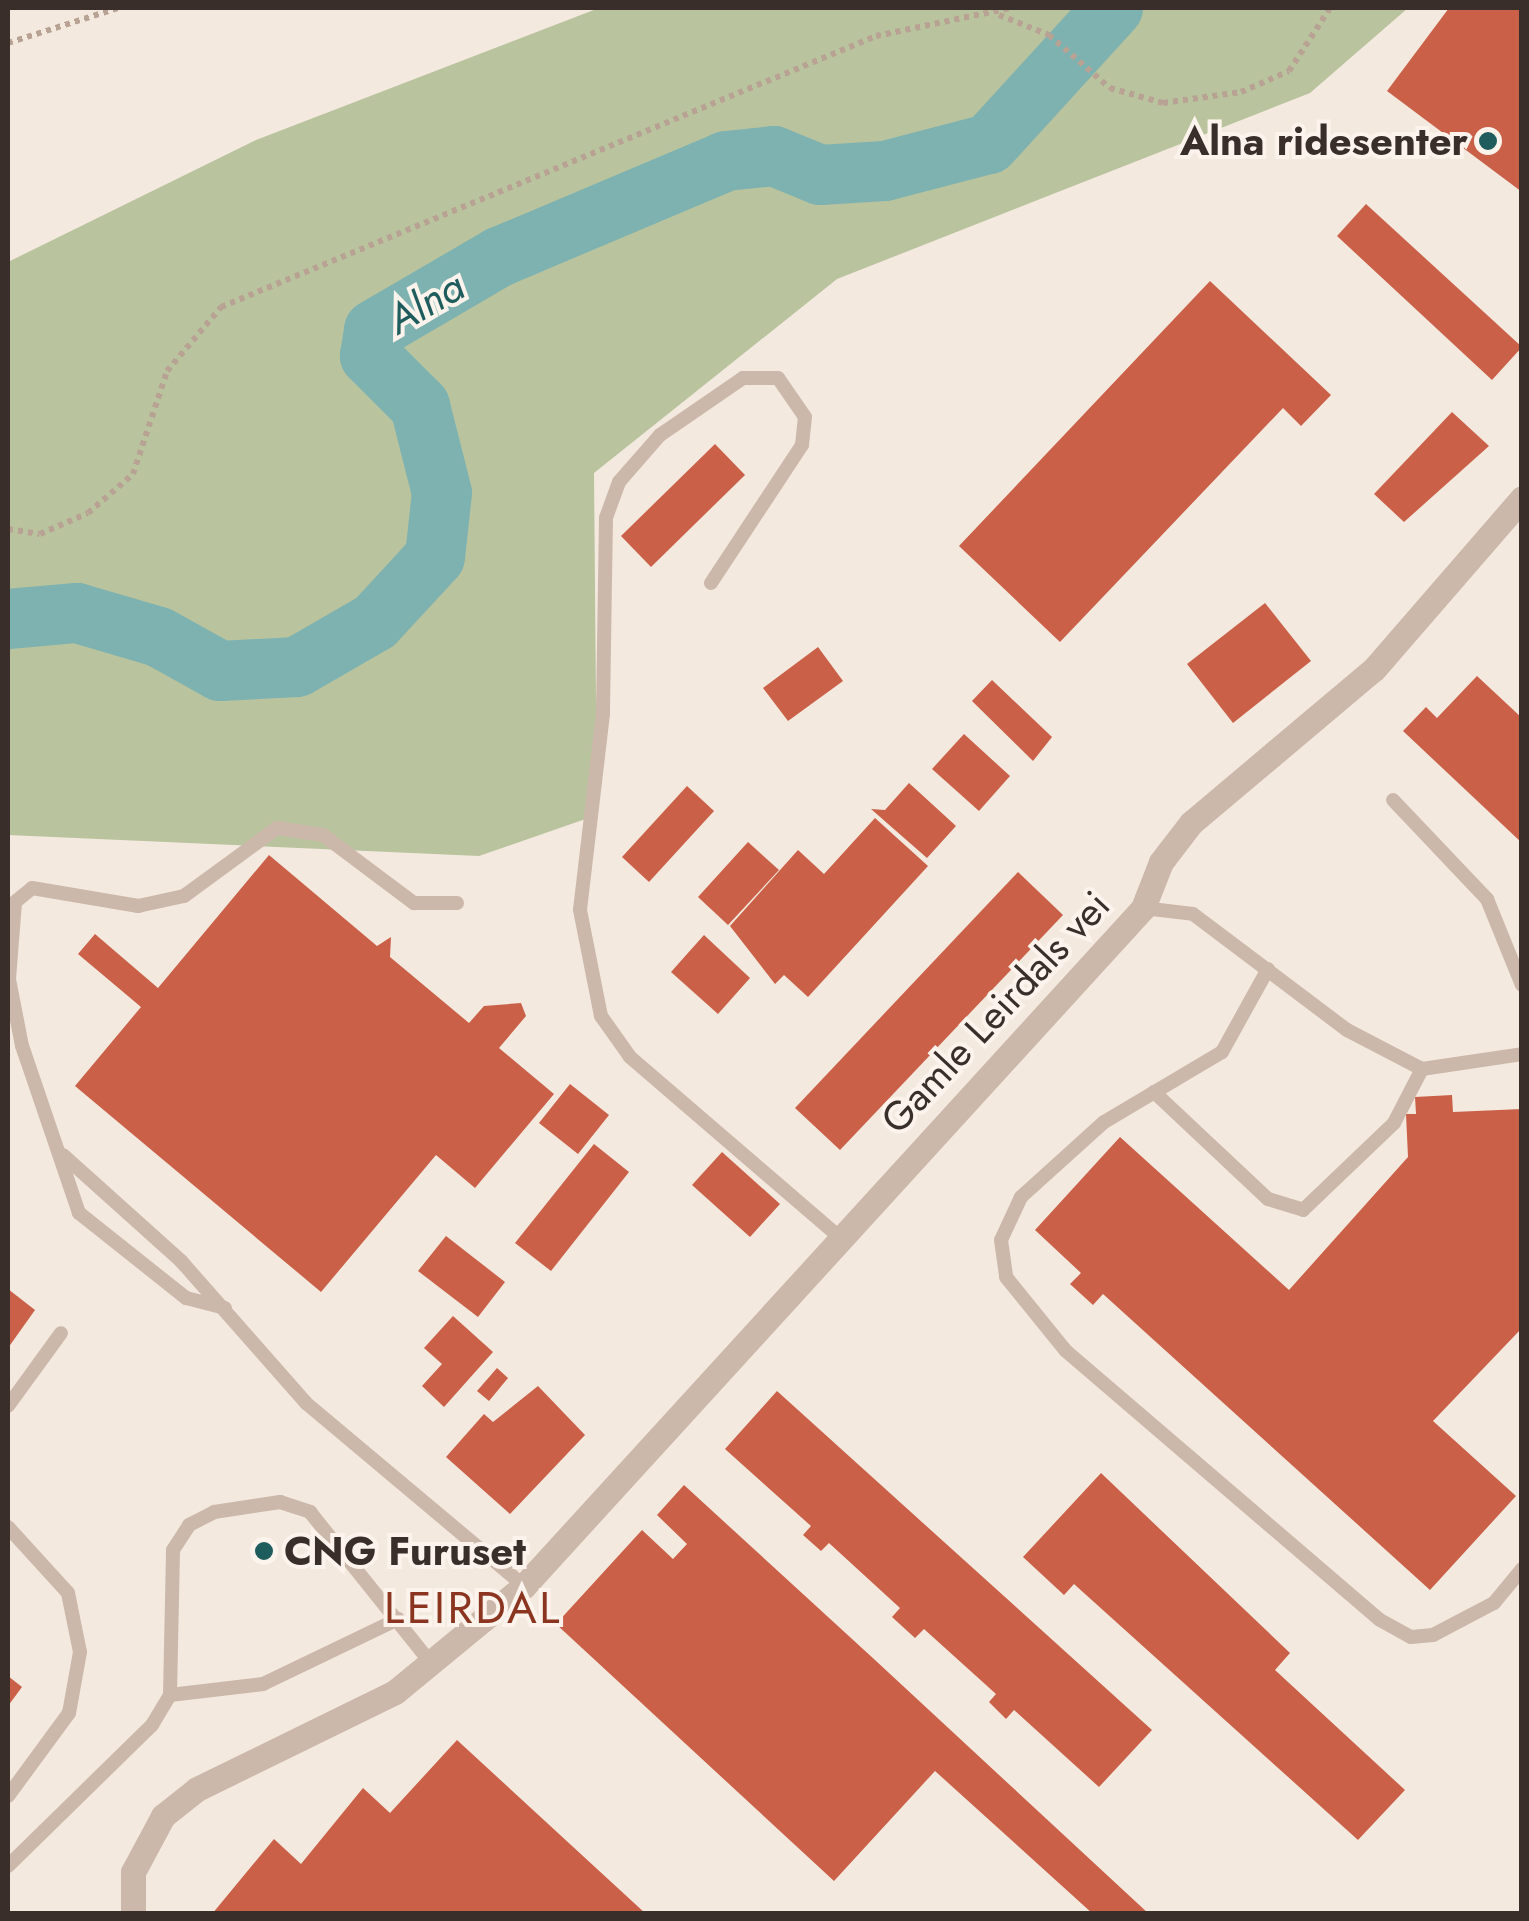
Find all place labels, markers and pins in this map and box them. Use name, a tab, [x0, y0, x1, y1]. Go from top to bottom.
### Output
place label: Alna ridesenter	[1180, 117, 1468, 165]
marker: Alna ridesenter	[1477, 130, 1499, 152]
place label: CNG Furuset	[284, 1527, 526, 1575]
marker: CNG Furuset	[253, 1540, 275, 1562]

